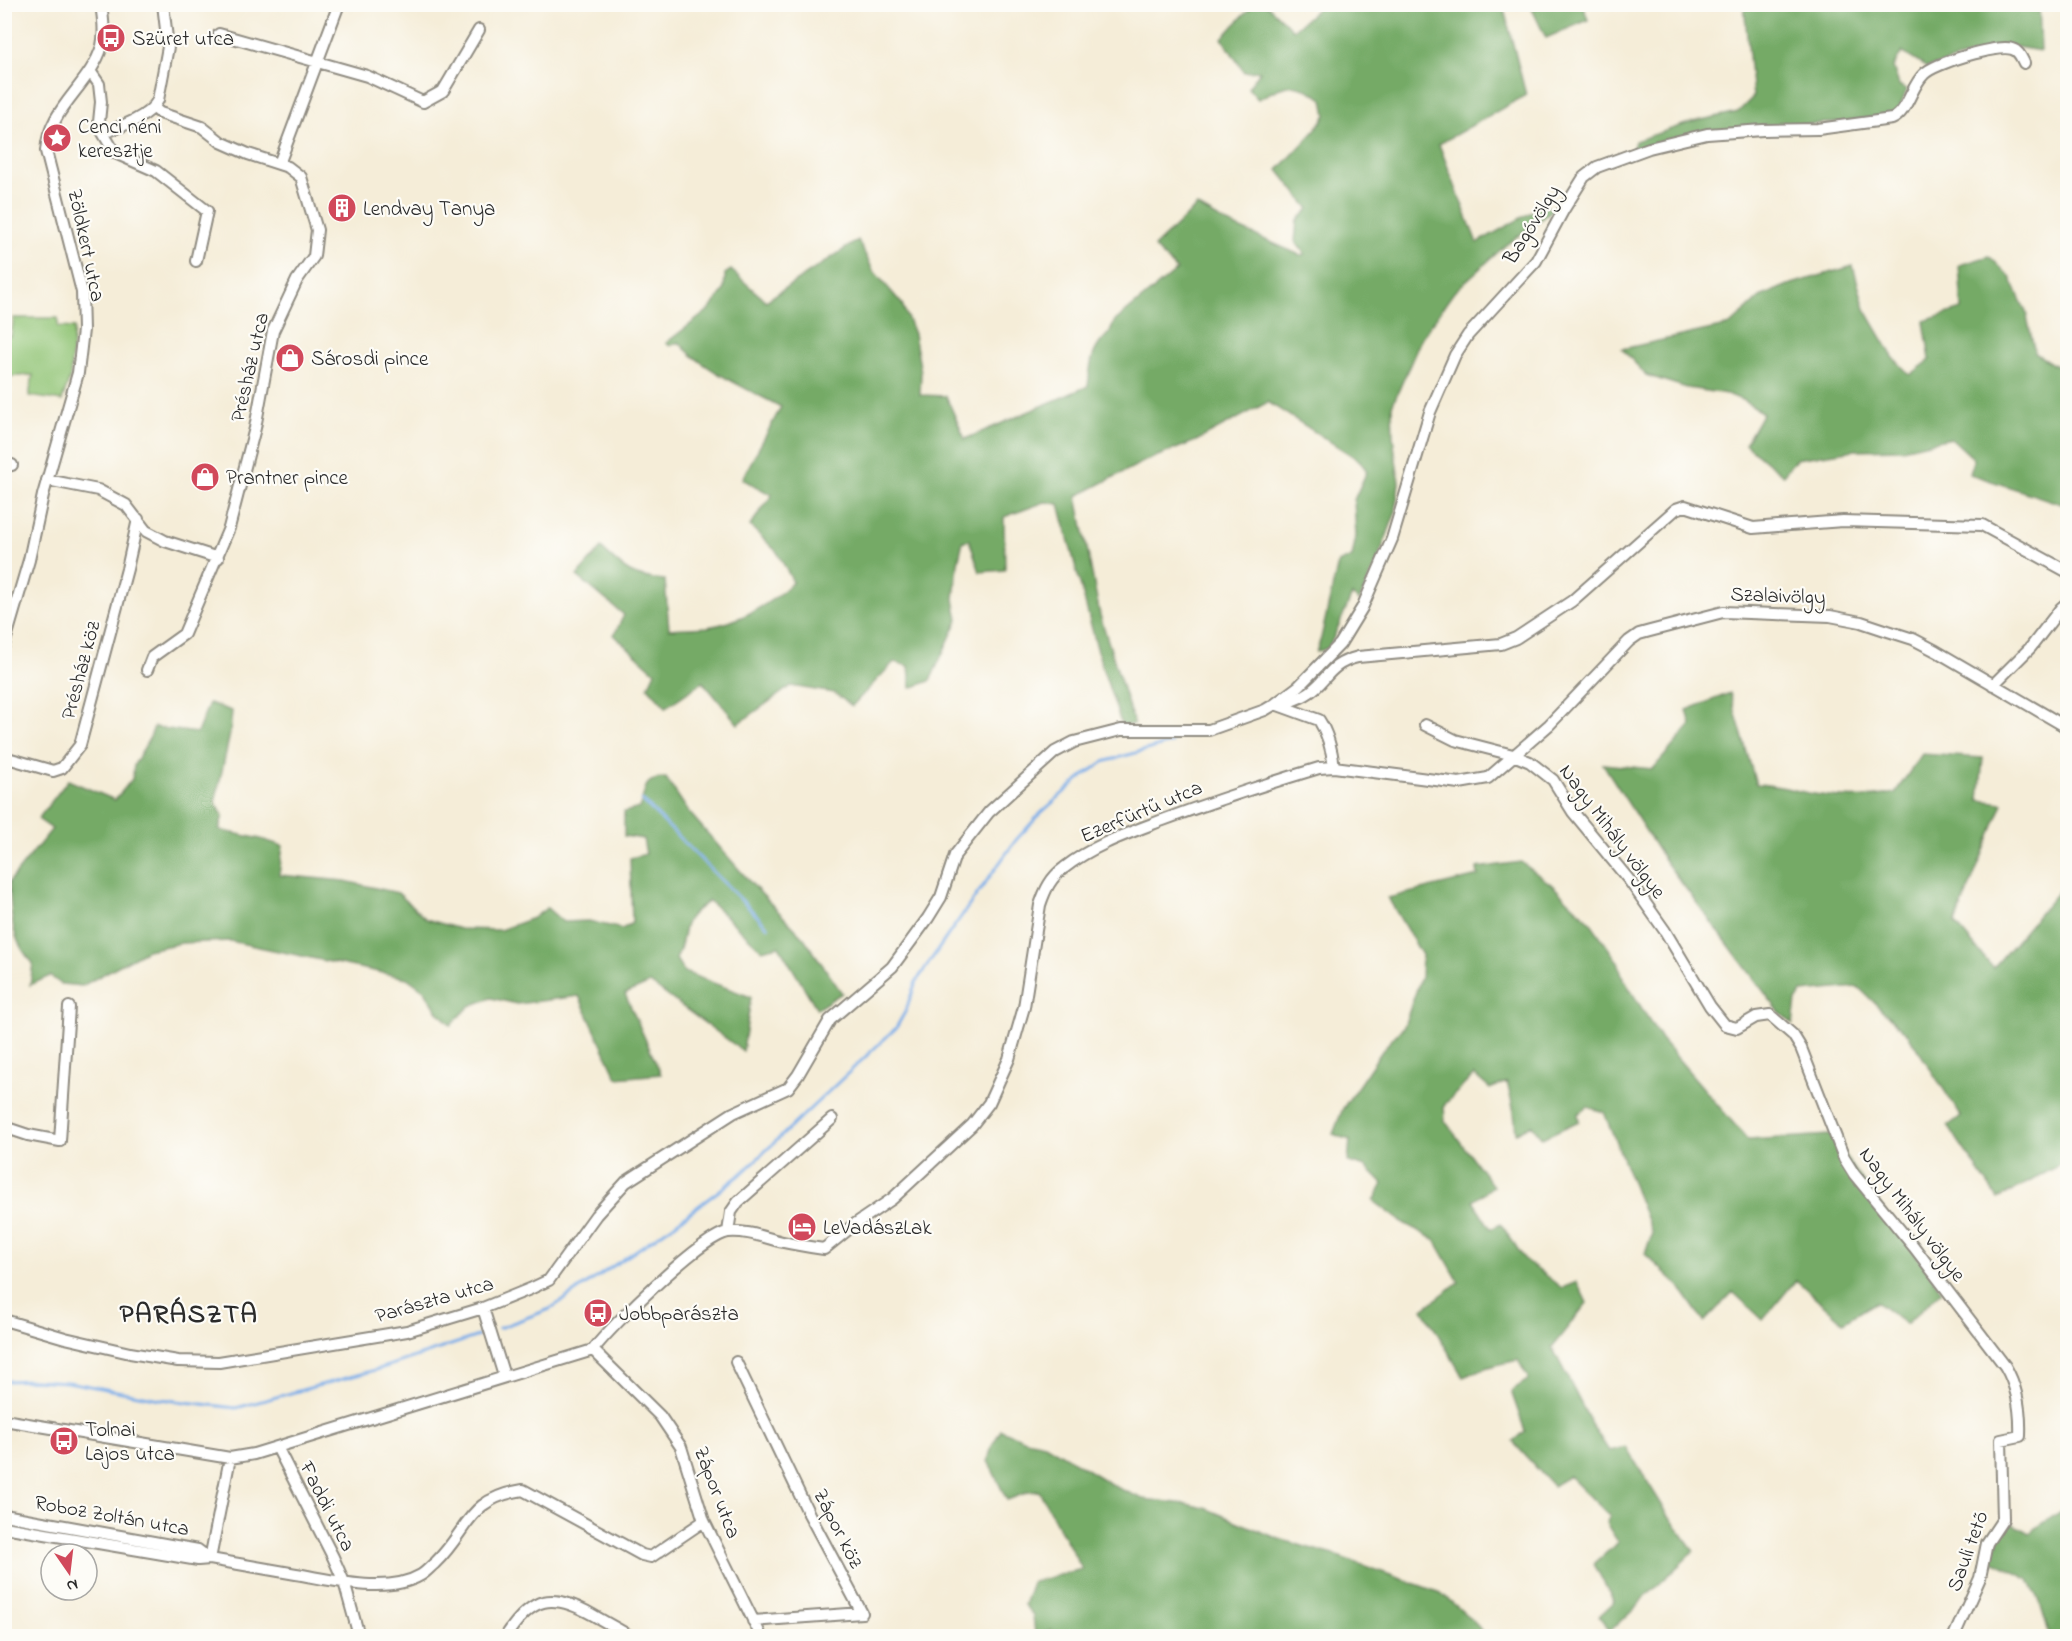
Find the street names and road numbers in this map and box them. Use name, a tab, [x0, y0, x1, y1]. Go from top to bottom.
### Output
street label: Bagóvölgy	[1496, 179, 1571, 273]
street label: Zöldkert utca	[58, 186, 112, 305]
street label: Présház utca	[224, 310, 278, 425]
street label: Szalaivölgy	[1730, 580, 1826, 616]
street label: Présház köz	[54, 618, 110, 723]
street label: Nagy Mihály völgye	[1549, 759, 1672, 908]
street label: Ezerfürtű utca	[1076, 774, 1207, 852]
street label: Nagy Mihály völgye	[1849, 1142, 1972, 1291]
street label: Parászta utca	[372, 1270, 497, 1332]
street label: Zápor utca	[685, 1442, 747, 1543]
street label: Faddi utca	[290, 1456, 362, 1557]
street label: Zápor köz	[804, 1484, 870, 1574]
street label: Roboz Zoltán utca	[32, 1489, 191, 1545]
street label: Sauli tető	[1940, 1507, 1997, 1596]

